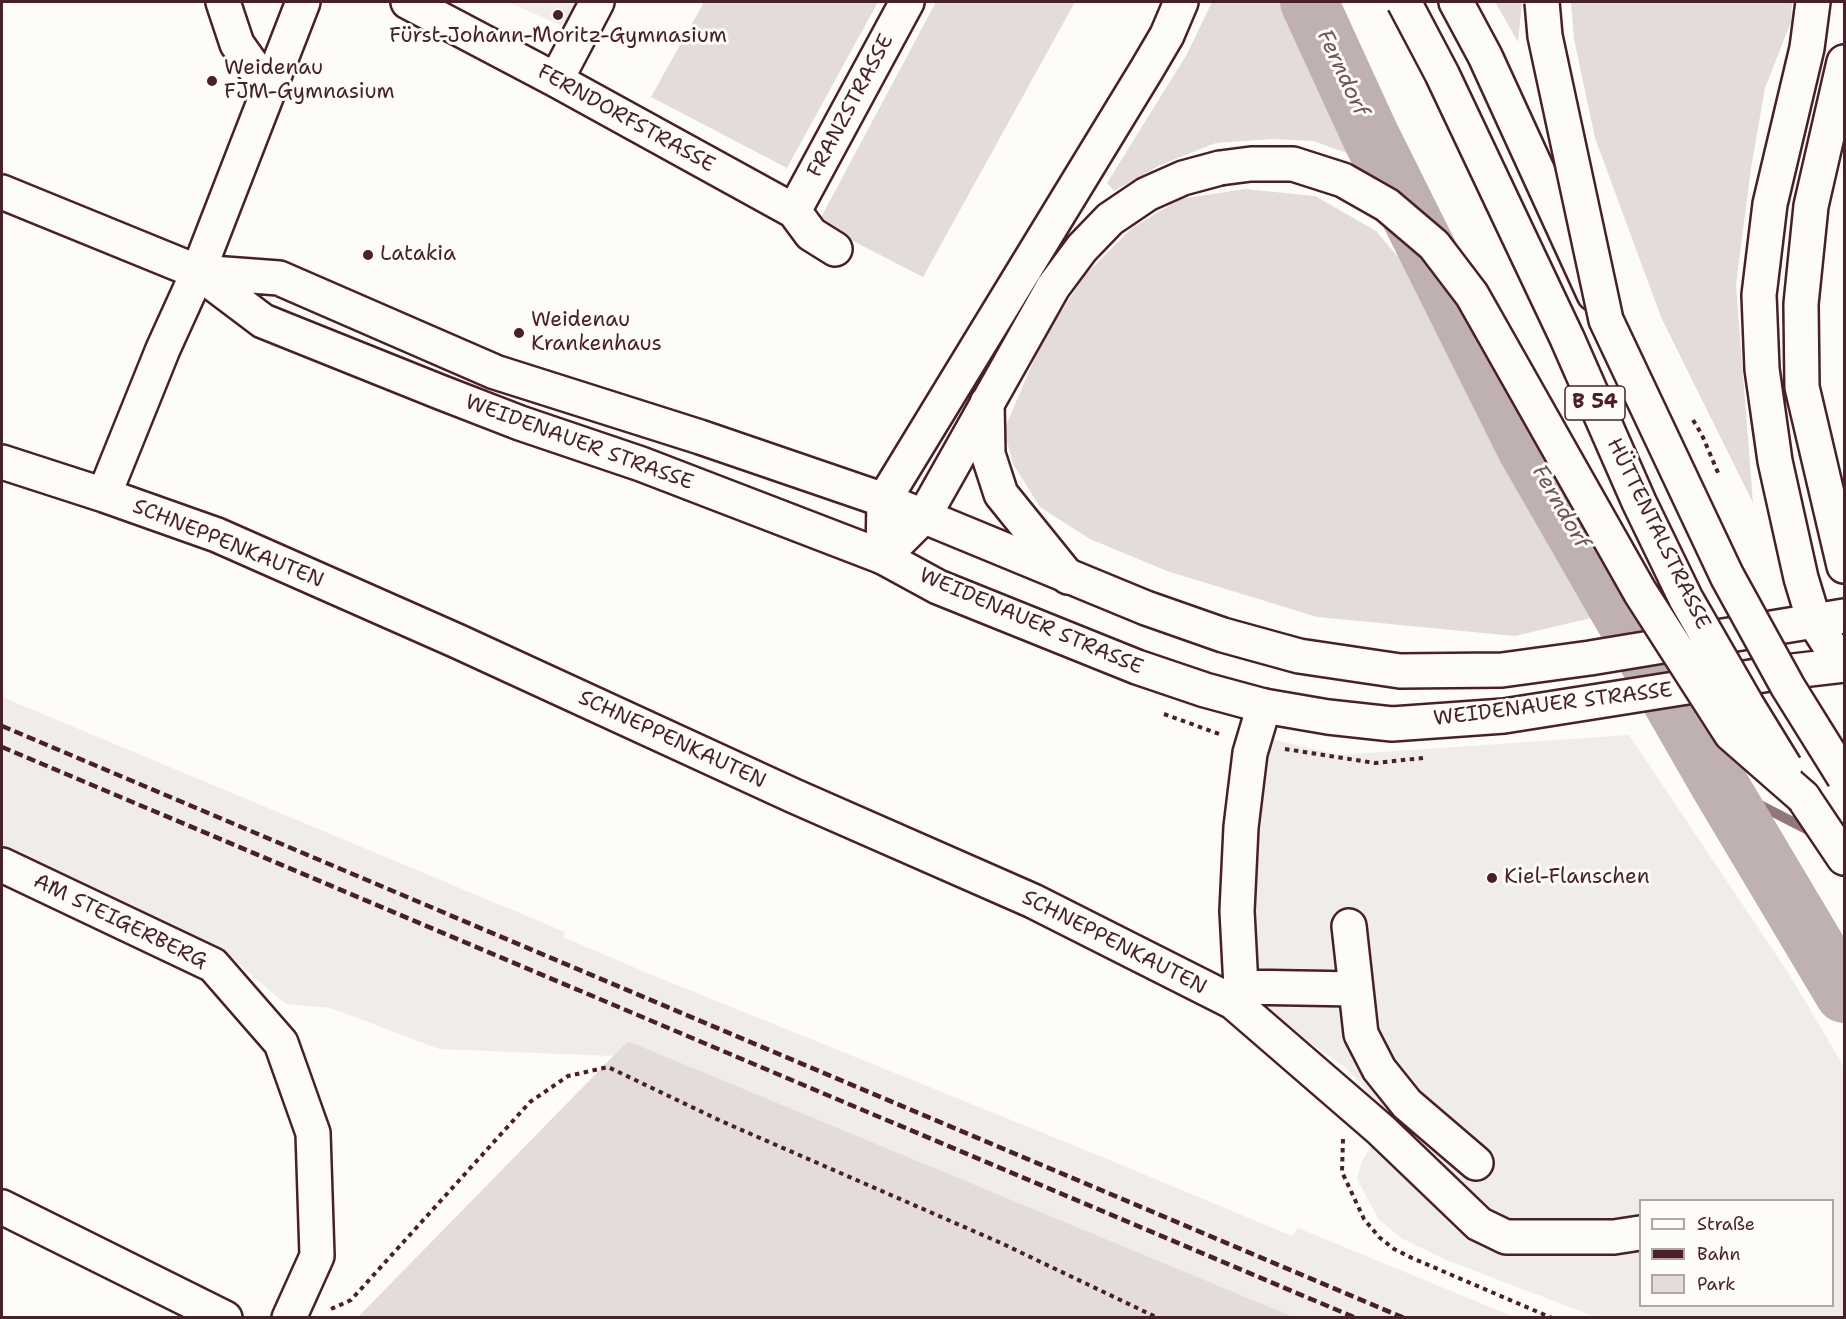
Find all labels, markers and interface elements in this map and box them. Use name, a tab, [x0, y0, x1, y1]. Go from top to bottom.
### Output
marker: Fürst-Johann-Moritz-Gymnasium	[551, 8, 565, 22]
place label: Fürst-Johann-Moritz-Gymnasium	[389, 24, 727, 50]
water label: Ferndorf	[1311, 26, 1373, 120]
street label: FRANZSTRASSE	[803, 30, 899, 182]
place label: Weidenau FJM-Gymnasium	[224, 56, 395, 106]
street label: FERNDORFSTRASSE	[533, 60, 719, 178]
marker: Weidenau FJM-Gymnasium	[205, 74, 219, 88]
place label: Latakia	[380, 242, 456, 268]
marker: Latakia	[361, 248, 375, 262]
place label: Weidenau Krankenhaus	[531, 308, 662, 358]
marker: Weidenau Krankenhaus	[512, 326, 526, 340]
road number: B 54	[1565, 386, 1625, 420]
street label: WEIDENAUER STRASSE	[462, 390, 696, 496]
street label: HÜTTENTALSTRASSE	[1601, 434, 1715, 634]
water label: Ferndorf	[1526, 461, 1594, 553]
street label: SCHNEPPENKAUTEN	[129, 494, 327, 594]
street label: WEIDENAUER STRASSE	[915, 563, 1147, 681]
street label: WEIDENAUER STRASSE	[1432, 678, 1674, 732]
street label: SCHNEPPENKAUTEN	[574, 685, 770, 795]
place label: Kiel-Flanschen	[1504, 865, 1650, 891]
street label: AM STEIGERBERG	[29, 869, 211, 975]
marker: Kiel-Flanschen	[1485, 871, 1499, 885]
street label: SCHNEPPENKAUTEN	[1017, 885, 1211, 1001]
legend	[1639, 1199, 1834, 1307]
text: Straße	[1697, 1212, 1755, 1236]
text: Bahn	[1697, 1242, 1741, 1266]
text: Park	[1697, 1272, 1736, 1296]

